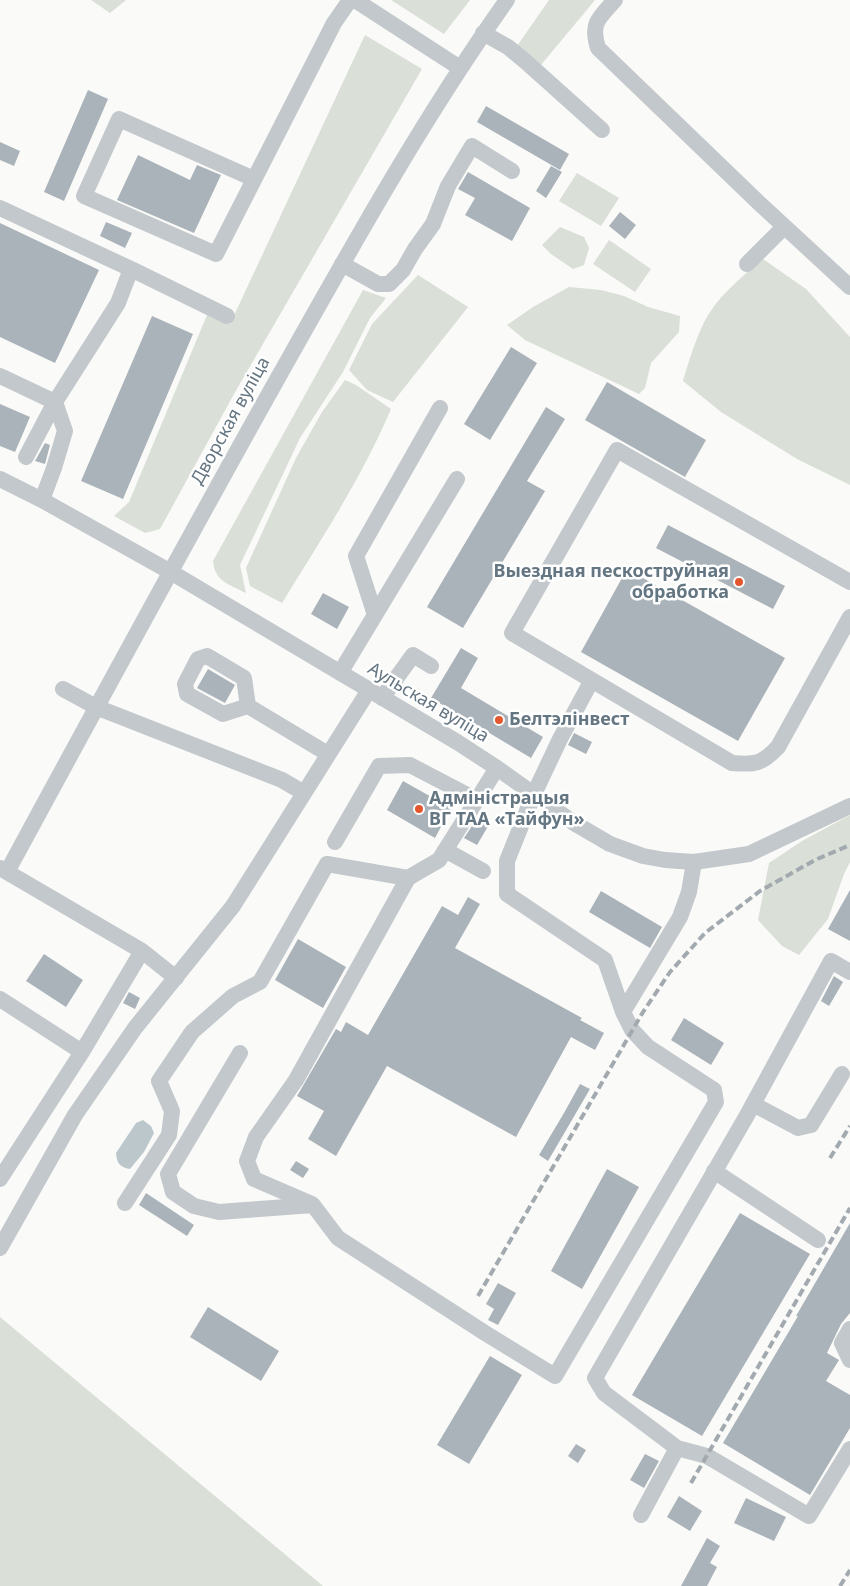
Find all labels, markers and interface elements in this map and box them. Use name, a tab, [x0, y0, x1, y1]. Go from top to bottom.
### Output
street label: Дворская вуліца	[187, 353, 275, 489]
place label: Выездная пескоструйная обработка	[494, 561, 729, 604]
marker: Выездная пескоструйная обработка	[733, 576, 745, 588]
street label: Аульская вуліца	[364, 658, 492, 748]
place label: Белтэлінвест	[509, 709, 629, 731]
marker: Белтэлінвест	[493, 714, 505, 726]
place label: Адміністрацыя ВГ ТАА «Тайфун»	[429, 788, 585, 831]
marker: Адміністрацыя ВГ ТАА «Тайфун»	[413, 803, 425, 815]

